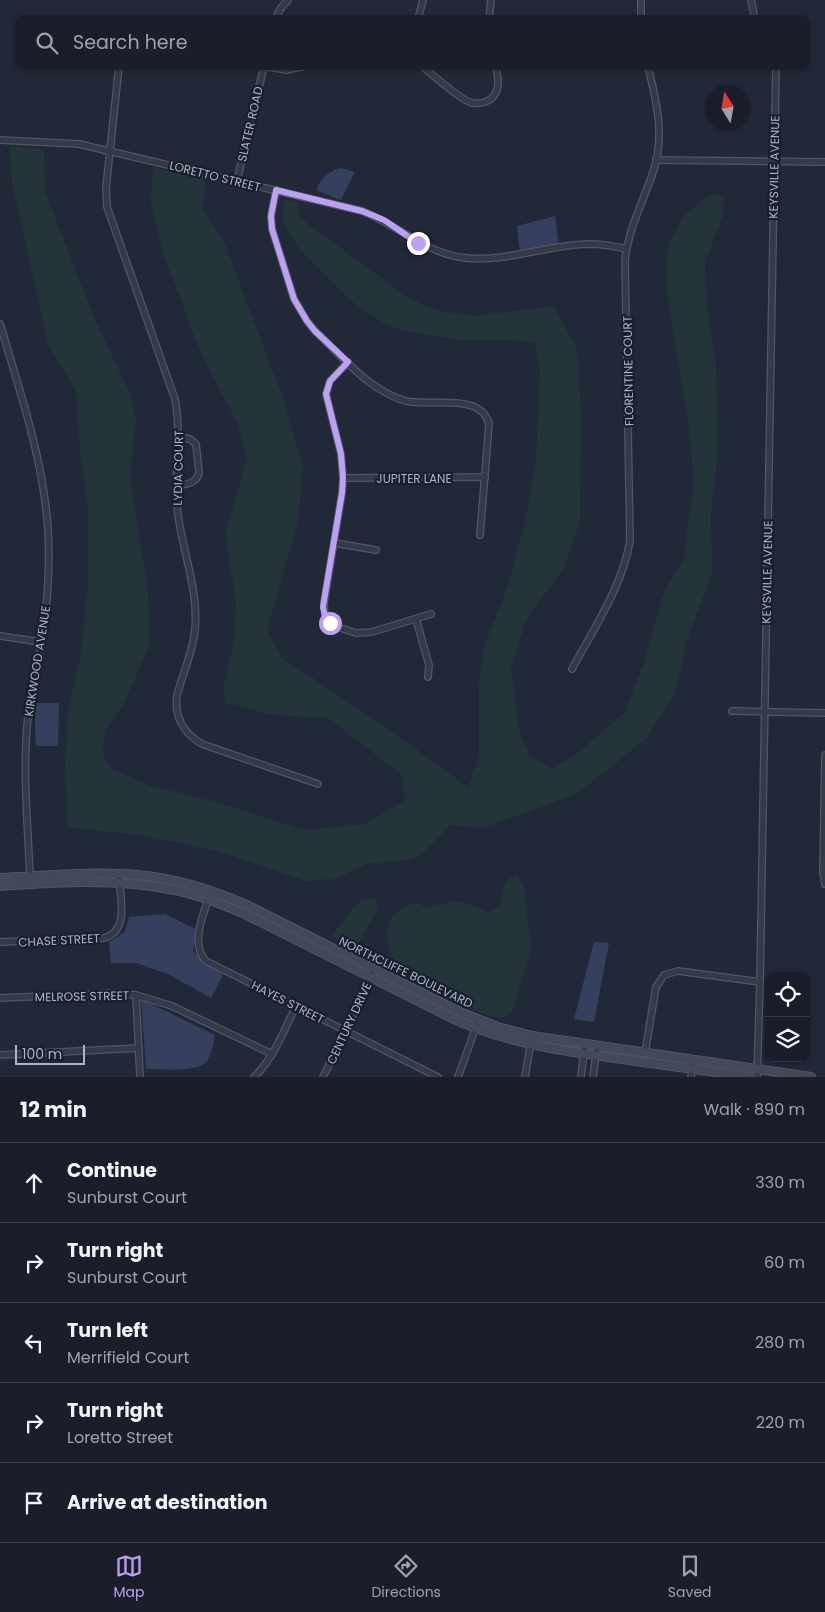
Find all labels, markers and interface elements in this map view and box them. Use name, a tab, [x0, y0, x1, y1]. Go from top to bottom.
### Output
search box	[15, 15, 810, 70]
icon: search	[33, 29, 61, 57]
text: Search here	[73, 29, 187, 56]
street label: SLATER ROAD	[233, 85, 267, 163]
north arrow	[705, 85, 750, 130]
street label: KEYSVILLE AVENUE	[765, 115, 783, 219]
street label: LORETTO STREET	[168, 156, 263, 196]
route end	[407, 232, 430, 255]
street label: FLORENTINE COURT	[619, 315, 637, 426]
street label: LYDIA COURT	[169, 430, 187, 506]
street label: JUPITER LANE	[376, 470, 452, 487]
street label: KEYSVILLE AVENUE	[758, 520, 776, 624]
street label: KIRKWOOD AVENUE	[20, 604, 54, 718]
route start	[319, 612, 342, 635]
street label: CHASE STREET	[18, 929, 101, 951]
street label: NORTHCLIFFE BOULEVARD	[336, 932, 476, 1012]
map controls	[765, 972, 810, 1062]
button: locate	[765, 972, 810, 1017]
street label: HAYES STREET	[249, 976, 328, 1028]
street label: CENTURY DRIVE	[322, 979, 376, 1067]
street label: MELROSE STREET	[35, 987, 130, 1005]
button: layers	[765, 1017, 810, 1062]
scale bar	[15, 1042, 85, 1065]
text: 100 m	[22, 1044, 62, 1064]
text: 12 min	[20, 1095, 87, 1124]
text: Walk · 890 m	[703, 1098, 805, 1121]
text: Continue	[67, 1157, 157, 1184]
icon: ahead	[20, 1169, 48, 1197]
text: 330 m	[755, 1171, 805, 1194]
text: Sunburst Court	[67, 1186, 187, 1209]
text: Turn right	[67, 1237, 163, 1264]
icon: right	[20, 1249, 48, 1277]
text: 60 m	[764, 1251, 805, 1274]
text: Sunburst Court	[67, 1266, 187, 1289]
text: Turn left	[67, 1317, 148, 1344]
icon: left	[20, 1329, 48, 1357]
text: 280 m	[755, 1331, 805, 1354]
text: Merrifield Court	[67, 1346, 189, 1369]
text: Turn right	[67, 1397, 163, 1424]
icon: right	[20, 1409, 48, 1437]
text: 220 m	[756, 1411, 805, 1434]
text: Loretto Street	[67, 1426, 173, 1449]
icon: arrive	[20, 1489, 48, 1517]
text: Arrive at destination	[67, 1489, 268, 1516]
tab: Map	[113, 1552, 144, 1603]
tab: Directions	[371, 1552, 441, 1603]
tab: Saved	[668, 1552, 712, 1603]

